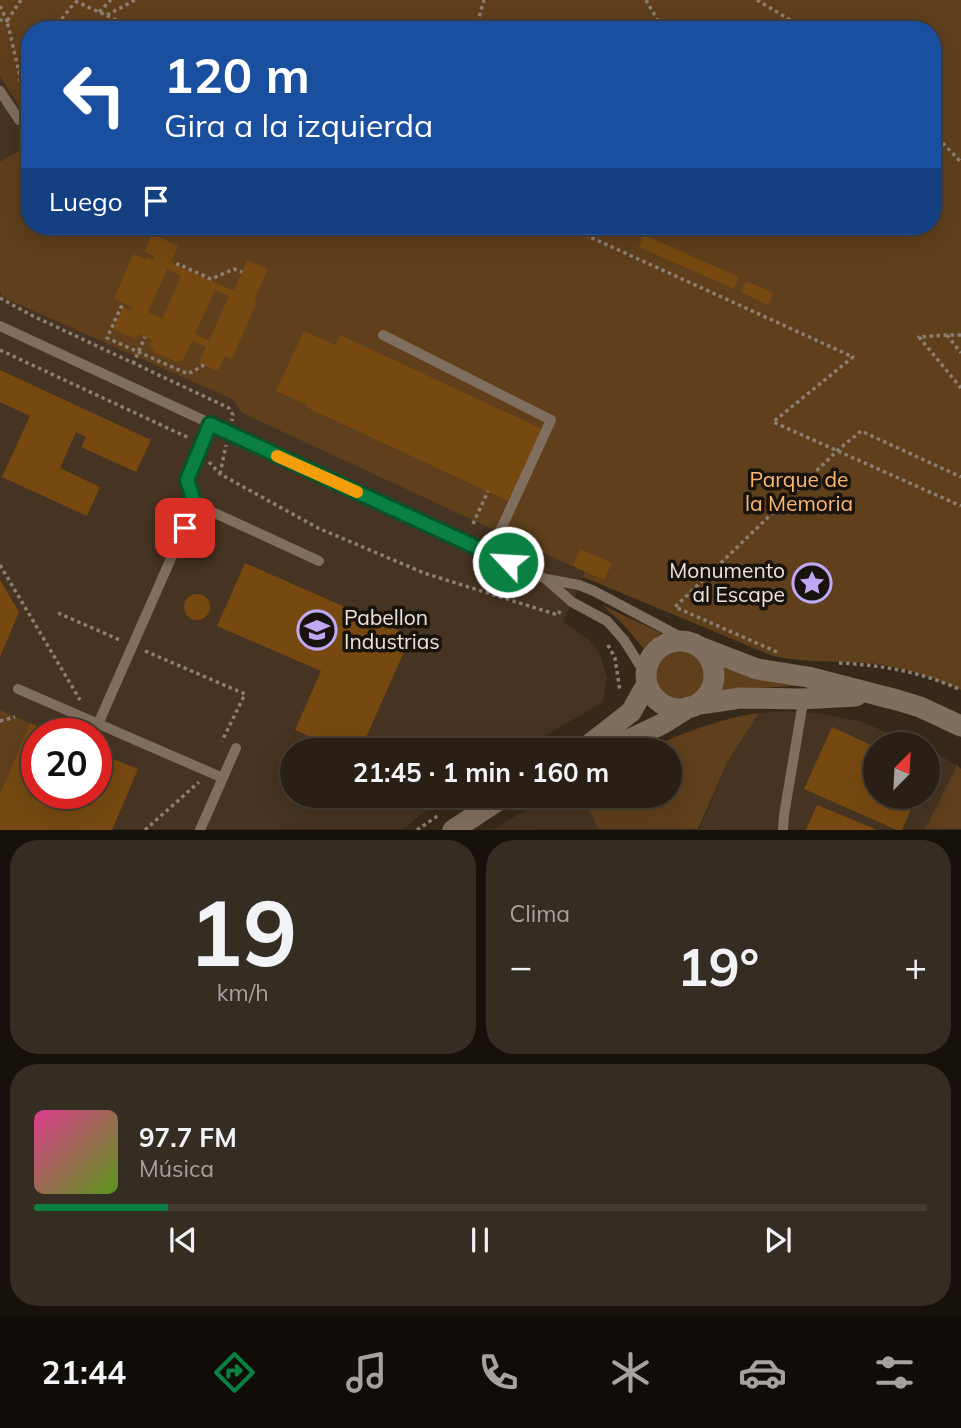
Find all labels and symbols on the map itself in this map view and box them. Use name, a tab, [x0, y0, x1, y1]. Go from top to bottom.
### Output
park label: Parque de la Memoria	[745, 466, 853, 516]
pin	[155, 498, 215, 558]
position arrow	[471, 525, 545, 599]
place label: Monumento al Escape	[669, 557, 785, 607]
place icon: Monumento al Escape	[791, 562, 833, 604]
place label: Pabellon Industrias	[344, 604, 440, 654]
school or university icon: Pabellon Industrias	[296, 609, 338, 651]
speed limit sign: 20	[21, 718, 112, 809]
north arrow	[863, 732, 940, 808]

